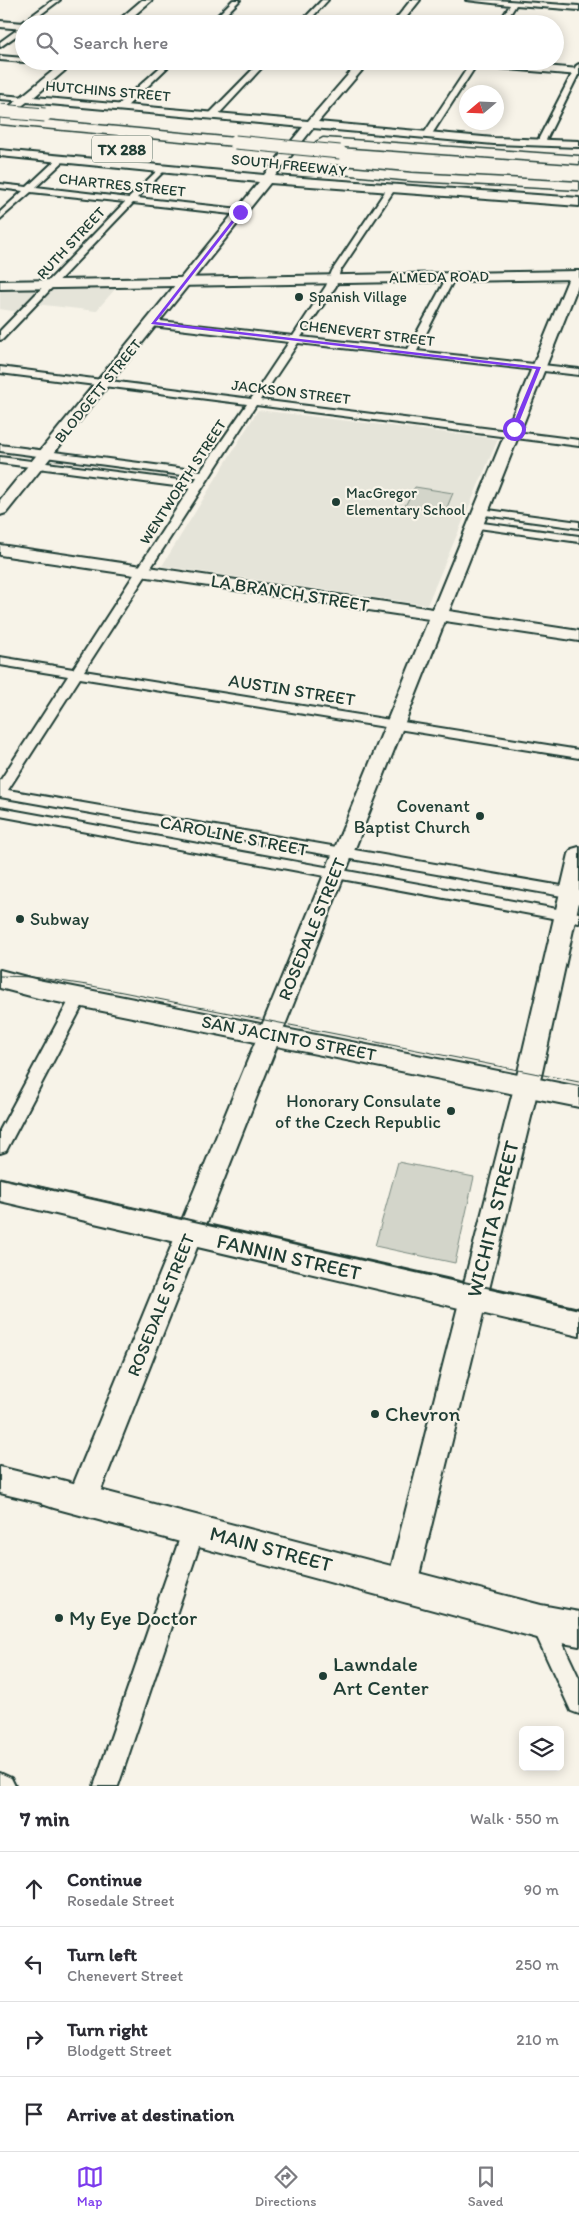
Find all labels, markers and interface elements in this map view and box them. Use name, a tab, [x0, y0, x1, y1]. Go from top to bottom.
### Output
search box	[15, 15, 564, 70]
icon: search	[33, 29, 61, 57]
text: Search here	[73, 31, 168, 54]
street label: HUTCHINS STREET	[45, 77, 172, 105]
north arrow	[459, 85, 504, 130]
road number: TX 288	[92, 136, 152, 162]
street label: SOUTH FREEWAY	[230, 150, 348, 180]
street label: CHARTRES STREET	[57, 169, 187, 201]
route end	[229, 201, 252, 224]
street label: RUTH STREET	[33, 203, 109, 283]
street label: ALMEDA ROAD	[389, 267, 489, 287]
place label: Spanish Village	[309, 288, 407, 306]
marker: Spanish Village	[293, 291, 305, 303]
street label: CHENEVERT STREET	[298, 316, 436, 350]
street label: BLODGETT STREET	[51, 335, 146, 446]
street label: JACKSON STREET	[230, 376, 352, 408]
street label: WENTWORTH STREET	[136, 415, 231, 548]
route start	[503, 418, 526, 441]
place label: MacGregor Elementary School	[346, 484, 466, 519]
marker: MacGregor Elementary School	[330, 496, 342, 508]
street label: LA BRANCH STREET	[209, 570, 371, 616]
street label: AUSTIN STREET	[227, 669, 357, 711]
place label: Covenant Baptist Church	[354, 795, 470, 838]
marker: Covenant Baptist Church	[474, 810, 486, 822]
street label: CAROLINE STREET	[158, 811, 310, 861]
street label: ROSEDALE STREET	[273, 854, 351, 1004]
place label: Subway	[30, 908, 90, 930]
marker: Subway	[14, 913, 26, 925]
street label: SAN JACINTO STREET	[200, 1010, 378, 1066]
place label: Honorary Consulate of the Czech Republic	[275, 1090, 441, 1133]
marker: Honorary Consulate of the Czech Republic	[445, 1105, 457, 1117]
street label: WICHITA STREET	[461, 1138, 524, 1300]
street label: FANNIN STREET	[214, 1228, 364, 1285]
street label: ROSEDALE STREET	[122, 1230, 200, 1380]
place label: Chevron	[385, 1401, 461, 1426]
marker: Chevron	[369, 1408, 381, 1420]
street label: MAIN STREET	[207, 1520, 335, 1577]
place label: My Eye Doctor	[69, 1605, 197, 1630]
marker: My Eye Doctor	[53, 1612, 65, 1624]
place label: Lawndale Art Center	[333, 1651, 429, 1700]
marker: Lawndale Art Center	[317, 1670, 329, 1682]
map controls	[519, 1726, 564, 1771]
button: layers	[519, 1726, 564, 1771]
text: 7 min	[20, 1806, 69, 1831]
text: Walk · 550 m	[470, 1809, 559, 1828]
text: Continue	[67, 1868, 142, 1891]
icon: ahead	[20, 1875, 48, 1903]
text: 90 m	[524, 1880, 559, 1899]
text: Rosedale Street	[67, 1891, 174, 1910]
text: Turn left	[67, 1943, 137, 1966]
icon: left	[20, 1950, 48, 1978]
text: 250 m	[515, 1955, 559, 1974]
text: Chenevert Street	[67, 1966, 183, 1985]
text: Turn right	[67, 2018, 148, 2041]
icon: right	[20, 2025, 48, 2053]
text: 210 m	[516, 2030, 559, 2049]
text: Blodgett Street	[67, 2041, 172, 2060]
icon: arrive	[20, 2100, 48, 2128]
text: Arrive at destination	[67, 2103, 234, 2126]
tab: Map	[76, 2163, 104, 2210]
tab: Directions	[255, 2163, 316, 2210]
tab: Saved	[468, 2163, 503, 2210]

